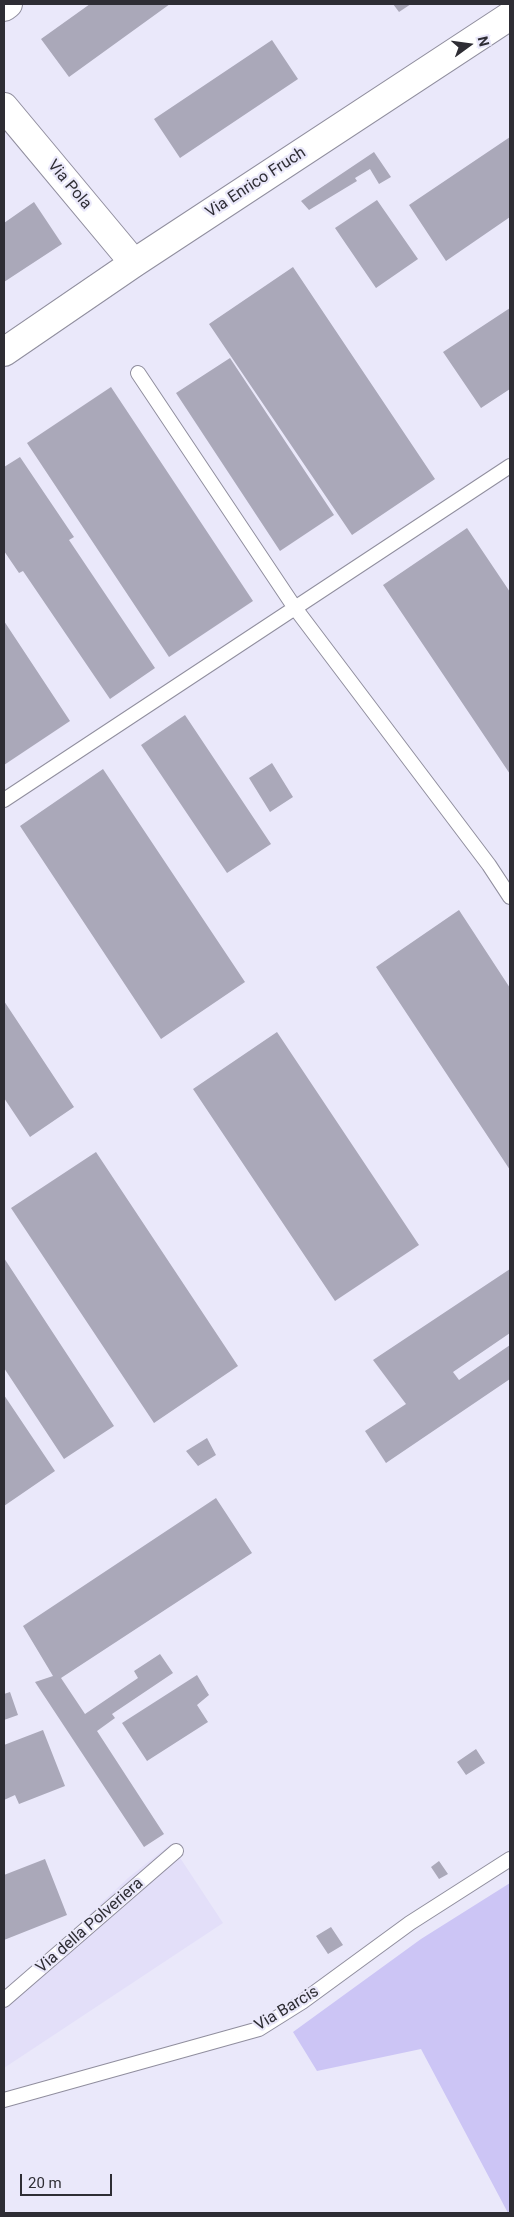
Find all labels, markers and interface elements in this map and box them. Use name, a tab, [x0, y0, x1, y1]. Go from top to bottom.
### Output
north arrow	[444, 20, 494, 70]
text: N	[475, 35, 493, 48]
street label: Via Enrico Fruch	[202, 143, 310, 223]
street label: Via Pola	[43, 156, 95, 214]
street label: Via della Polveriera	[33, 1874, 147, 1978]
street label: Via Barcis	[252, 1982, 322, 2036]
scale bar	[22, 2164, 115, 2196]
text: 20 m	[28, 2174, 62, 2192]

